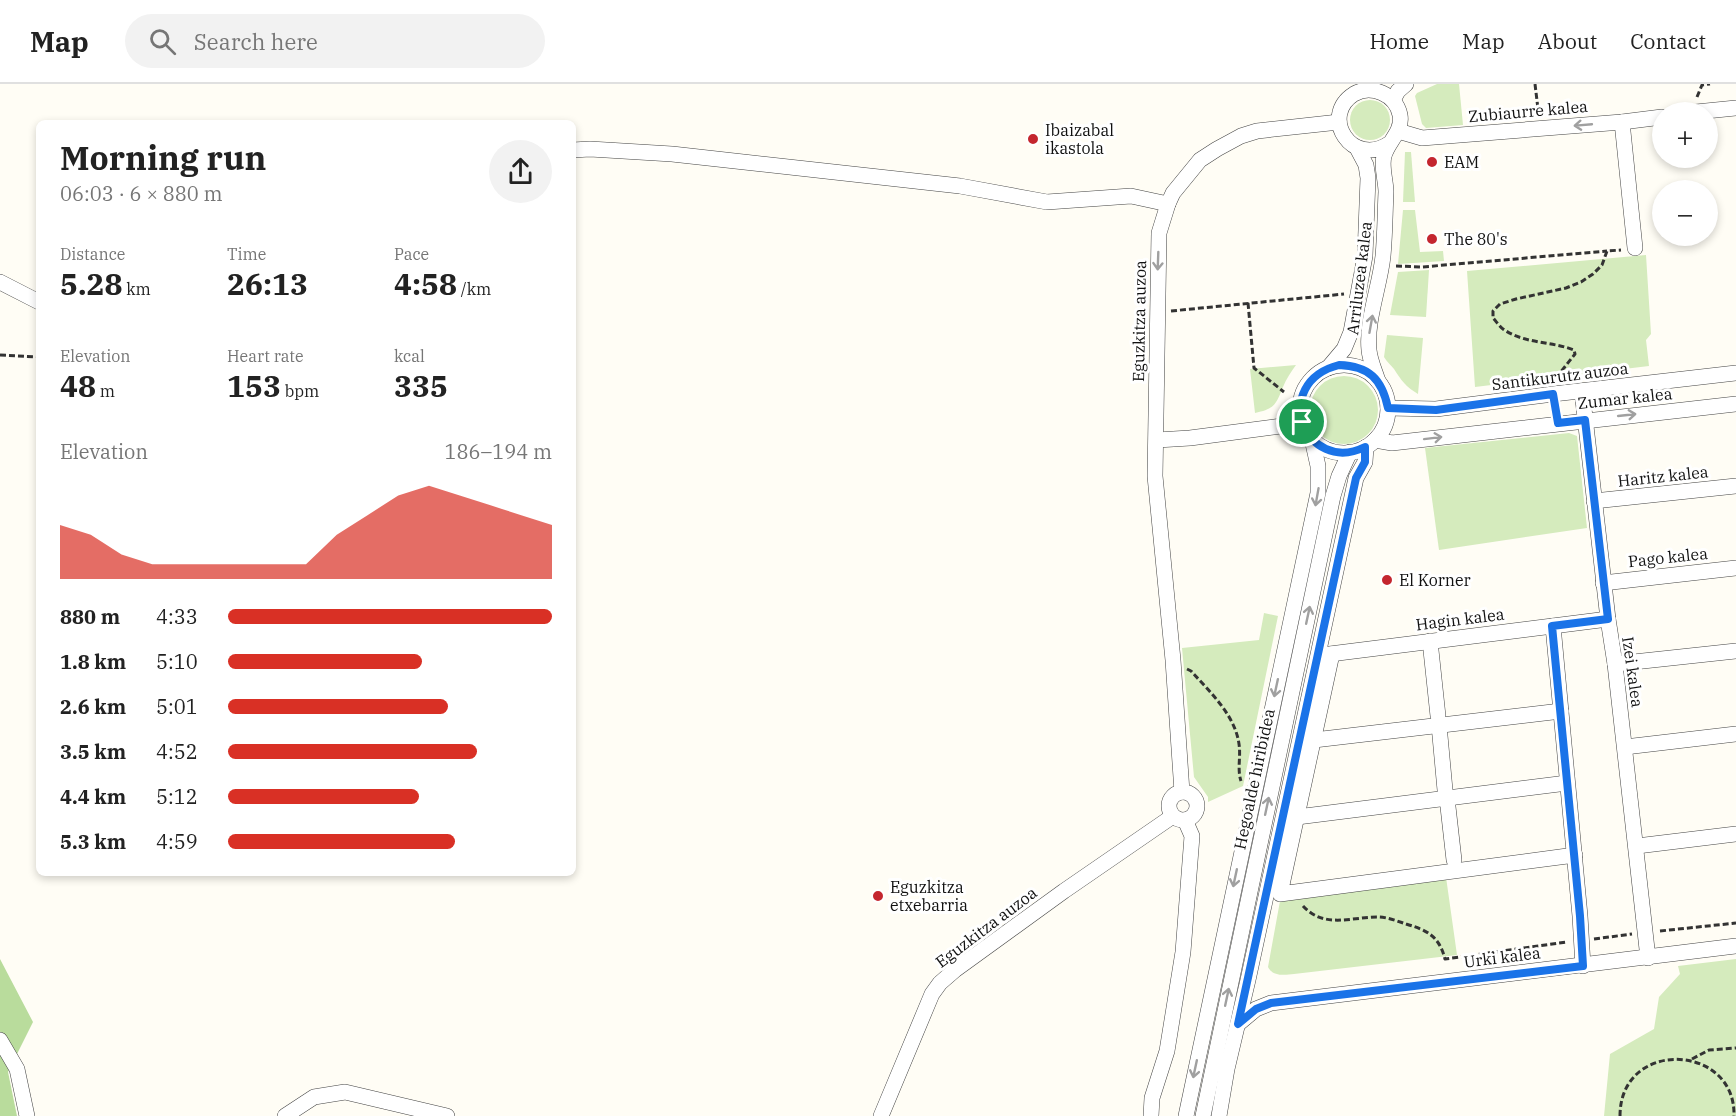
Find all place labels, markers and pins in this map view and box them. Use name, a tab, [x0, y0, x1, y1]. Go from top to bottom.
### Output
place label: Ibaizabal ikastola	[1045, 120, 1114, 158]
marker: Ibaizabal ikastola	[1026, 132, 1040, 146]
place label: EAM	[1444, 152, 1479, 172]
marker: EAM	[1425, 155, 1439, 169]
place label: The 80's	[1444, 229, 1508, 249]
marker: The 80's	[1425, 232, 1439, 246]
pin	[1276, 396, 1327, 447]
place label: El Korner	[1399, 570, 1471, 590]
marker: El Korner	[1380, 573, 1394, 587]
place label: Eguzkitza etxebarria	[890, 877, 968, 915]
marker: Eguzkitza etxebarria	[871, 889, 885, 903]

